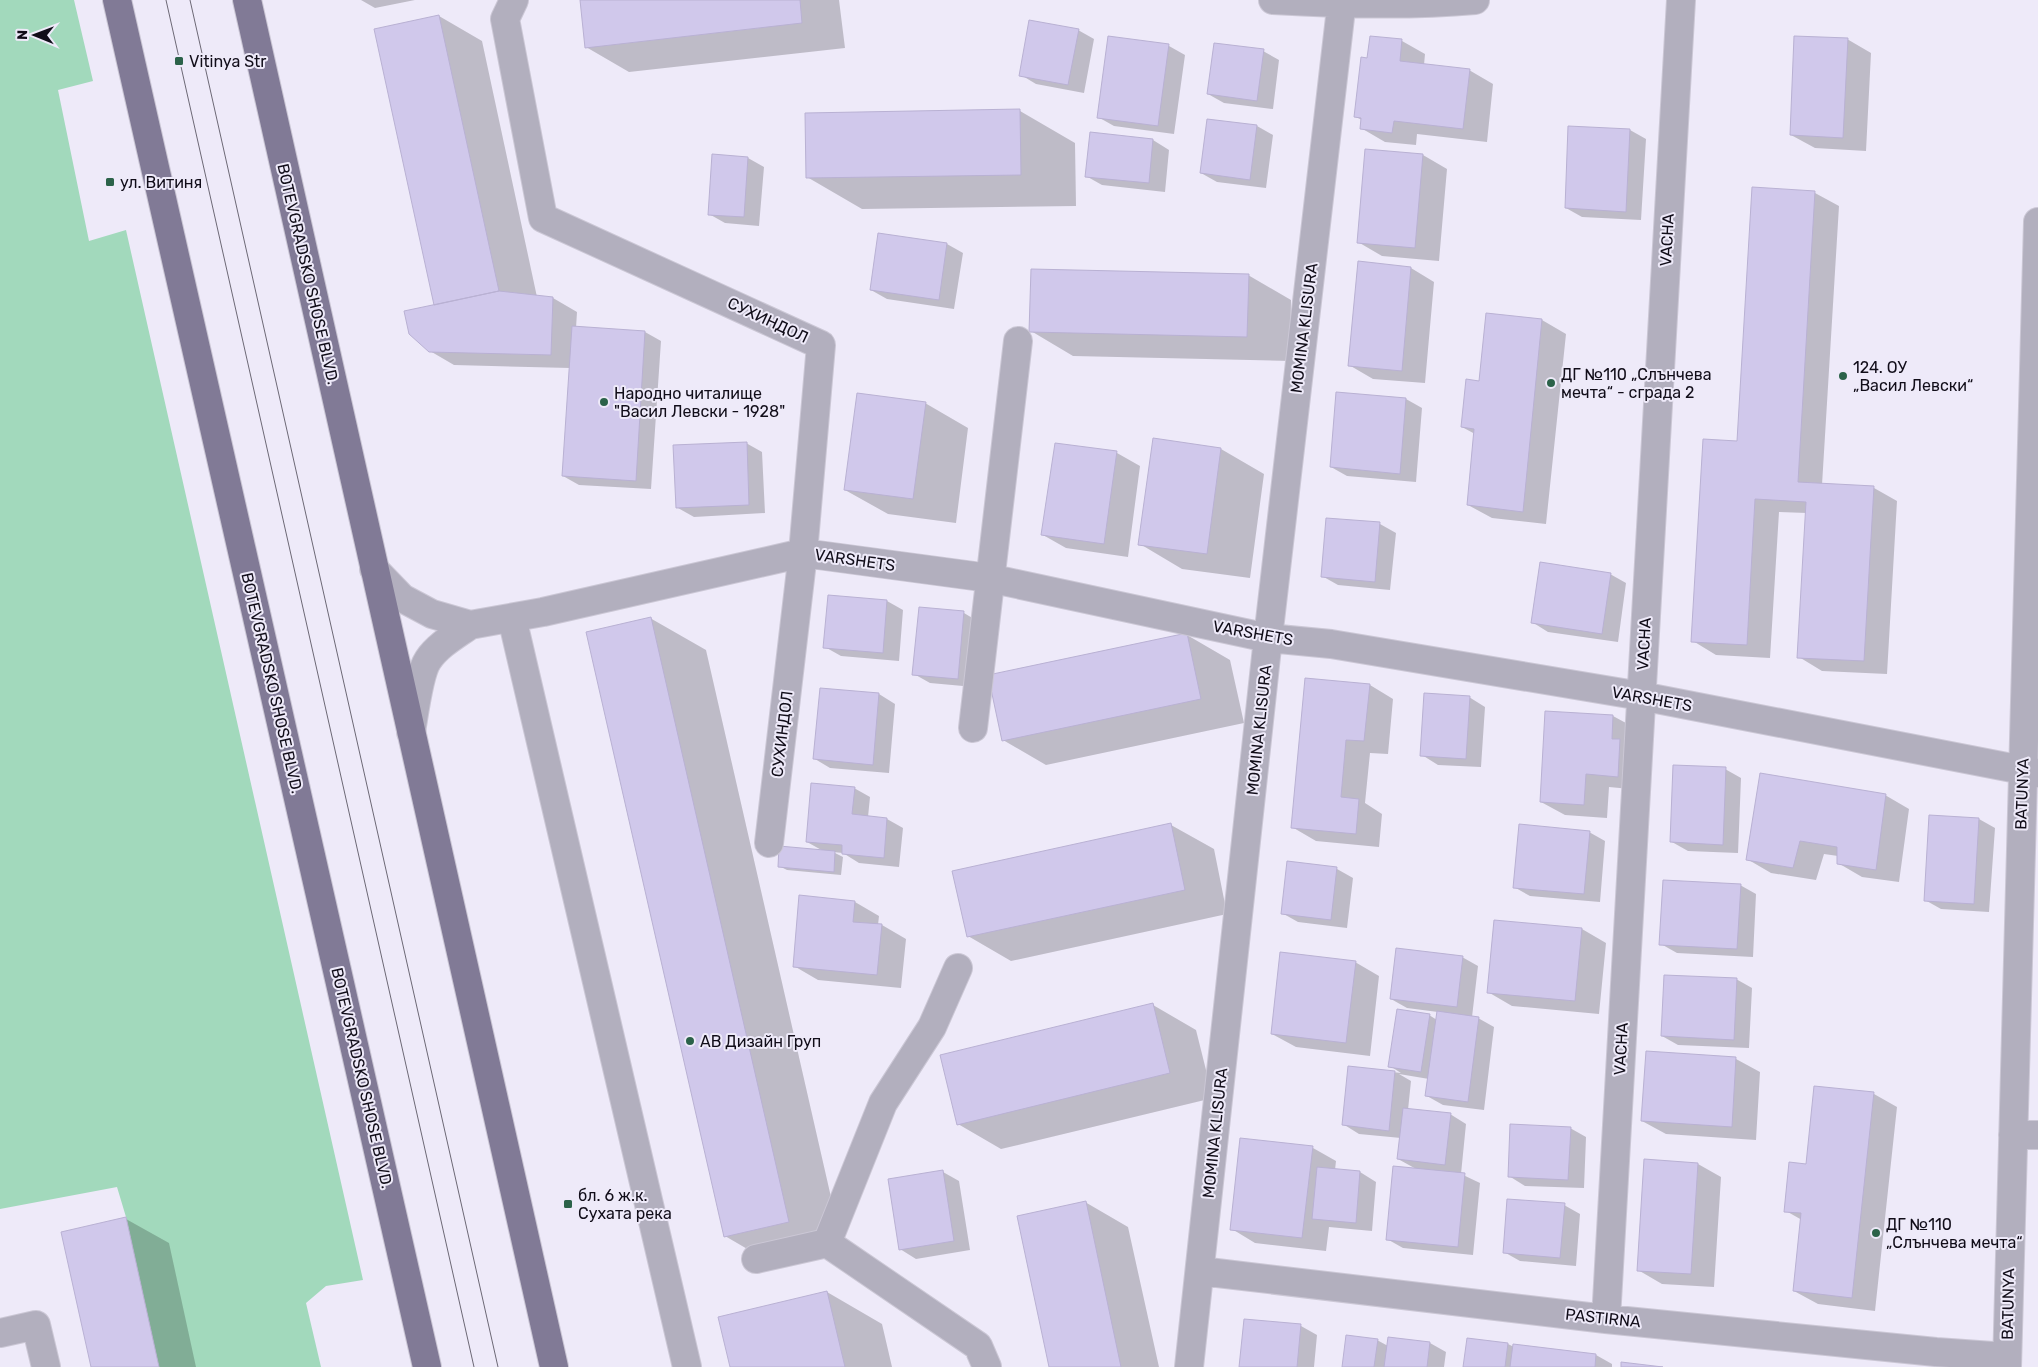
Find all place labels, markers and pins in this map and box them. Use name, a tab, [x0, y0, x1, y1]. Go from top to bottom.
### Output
place label: Vitinya Str	[189, 52, 266, 71]
marker: Vitinya Str	[173, 55, 185, 67]
place label: ул. Витиня	[120, 173, 202, 192]
marker: ул. Витиня	[104, 176, 116, 188]
place label: 124. ОУ „Васил Левски“	[1853, 358, 1973, 395]
place label: ДГ №110 „Слънчева мечта“ - сграда 2	[1561, 365, 1712, 402]
marker: 124. ОУ „Васил Левски“	[1837, 370, 1849, 382]
marker: ДГ №110 „Слънчева мечта“ - сграда 2	[1545, 377, 1557, 389]
place label: Народно читалище "Васил Левски - 1928"	[614, 384, 785, 421]
marker: Народно читалище "Васил Левски - 1928"	[598, 396, 610, 408]
place label: АВ Дизайн Груп	[700, 1032, 821, 1051]
marker: АВ Дизайн Груп	[684, 1035, 696, 1047]
place label: бл. 6 ж.к. Сухата река	[578, 1186, 672, 1223]
marker: бл. 6 ж.к. Сухата река	[562, 1198, 574, 1210]
place label: ДГ №110 „Слънчева мечта“	[1886, 1215, 2023, 1252]
marker: ДГ №110 „Слънчева мечта“	[1870, 1227, 1882, 1239]

